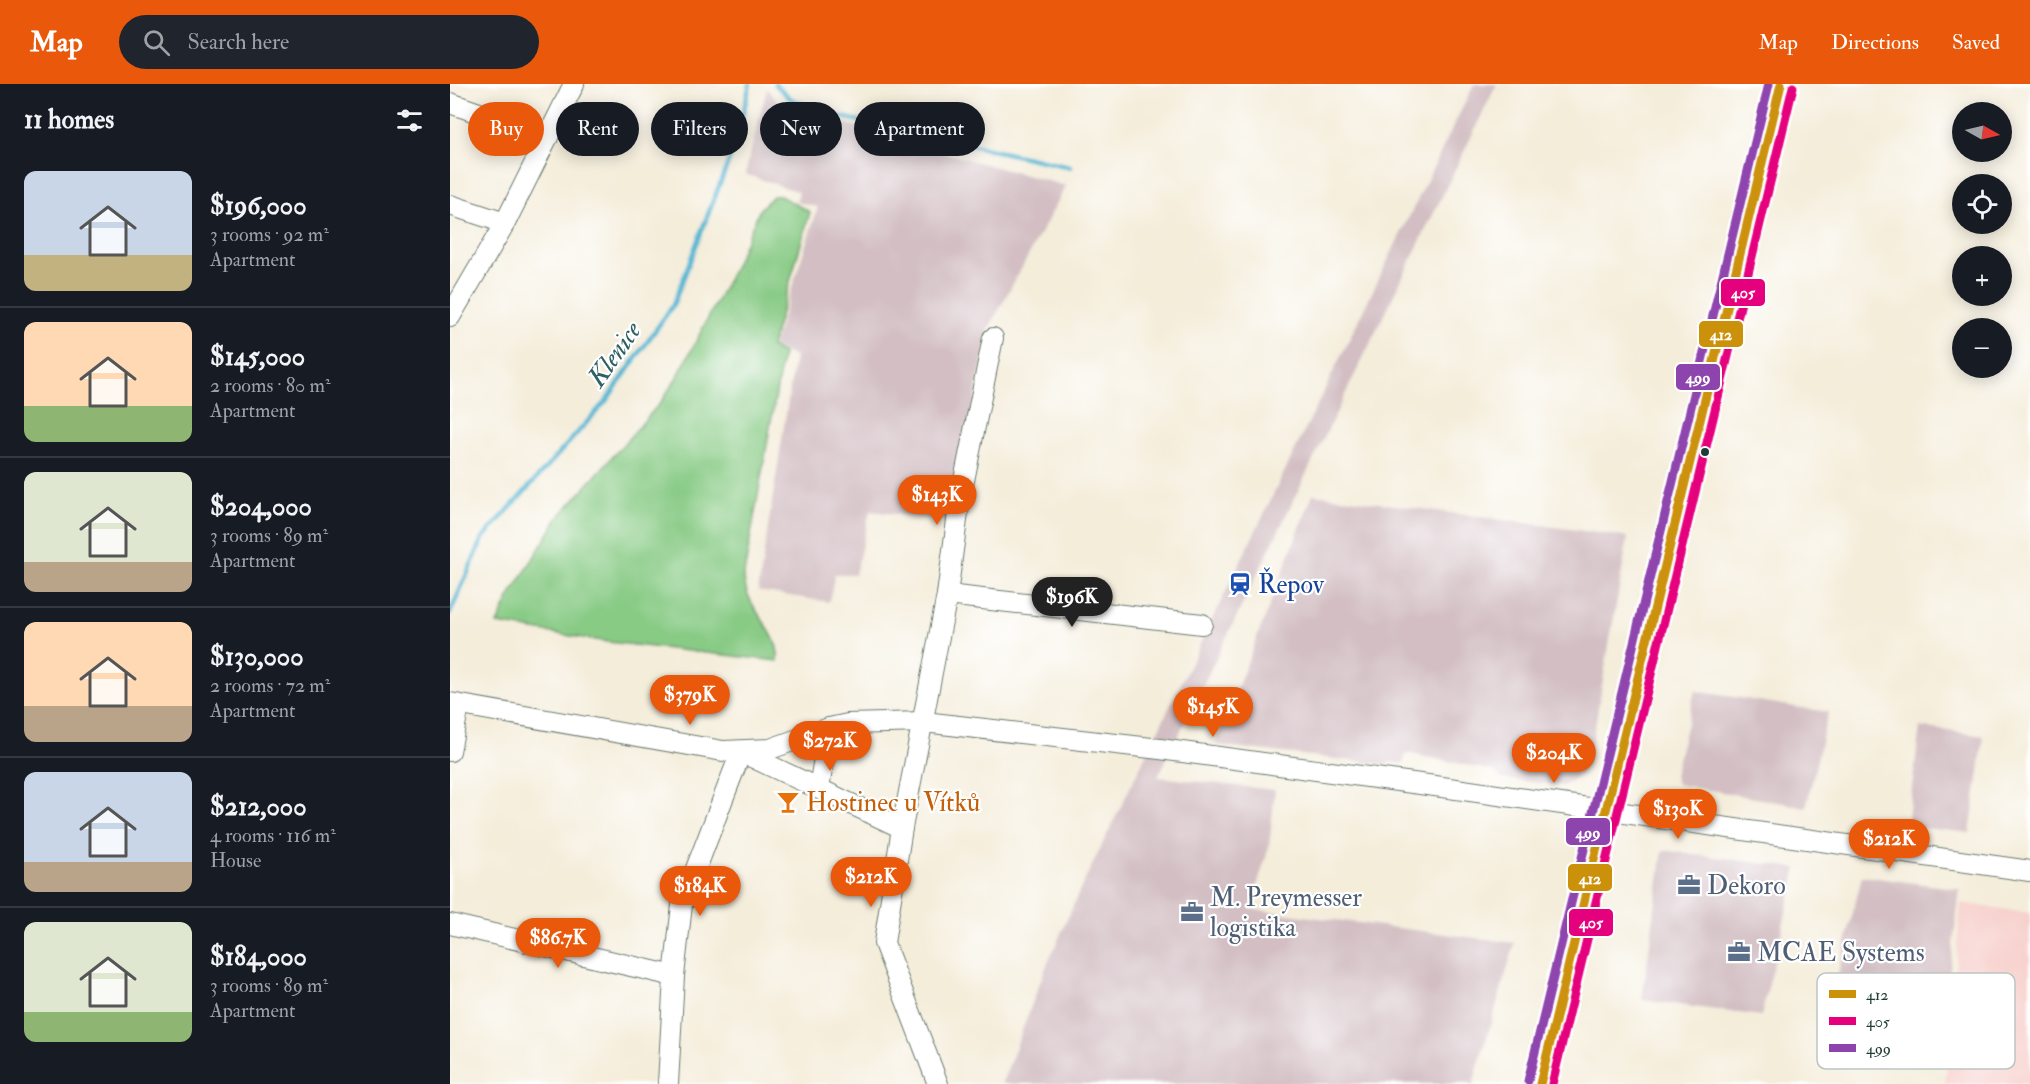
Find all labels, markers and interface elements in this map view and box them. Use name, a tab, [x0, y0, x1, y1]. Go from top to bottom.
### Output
search box	[119, 15, 539, 69]
text: Map	[30, 25, 83, 60]
icon: search	[140, 26, 173, 59]
text: Search here	[188, 28, 289, 56]
text: Map	[1758, 29, 1798, 56]
text: Directions	[1831, 29, 1919, 56]
text: Saved	[1952, 29, 2000, 56]
chip: Buy	[468, 102, 544, 156]
chip: Rent	[556, 102, 639, 156]
chip: Filters	[651, 102, 748, 156]
chip: New	[760, 102, 842, 156]
chip: Apartment	[854, 102, 985, 156]
north arrow	[1952, 102, 2012, 162]
map controls	[1952, 102, 2012, 378]
text: 11 homes	[24, 104, 114, 136]
icon: filters	[393, 104, 426, 137]
button: locate	[1952, 174, 2012, 234]
text: $196,000	[210, 190, 306, 222]
icon: home	[72, 195, 144, 267]
text: 3 rooms · 92 m²	[210, 222, 329, 247]
button: +	[1952, 246, 2012, 306]
text: Apartment	[210, 247, 295, 272]
line badge: 405	[1720, 278, 1766, 307]
text: 405	[1730, 283, 1756, 303]
water label: Klenice	[579, 314, 649, 395]
button: −	[1952, 318, 2012, 378]
line badge: 412	[1698, 320, 1744, 348]
text: 412	[1709, 325, 1732, 345]
text: $145,000	[210, 341, 305, 373]
icon: home	[72, 346, 144, 418]
line badge: 499	[1675, 363, 1721, 391]
text: 499	[1684, 368, 1711, 388]
text: 2 rooms · 80 m²	[210, 373, 331, 398]
text: Apartment	[210, 398, 295, 423]
unlabelled marker	[1699, 446, 1711, 458]
pin: $143K	[895, 475, 979, 526]
text: $143K	[912, 482, 962, 507]
text: $204,000	[210, 491, 312, 523]
icon: home	[72, 496, 144, 568]
text: 3 rooms · 89 m²	[210, 523, 328, 548]
text: Apartment	[210, 548, 295, 573]
place label: Řepov	[1258, 567, 1325, 602]
station icon: Řepov	[1227, 571, 1253, 597]
pin: $196K	[1030, 577, 1114, 628]
text: $196K	[1046, 584, 1098, 609]
text: $130,000	[210, 641, 303, 673]
icon: home	[72, 646, 144, 718]
text: 2 rooms · 72 m²	[210, 673, 330, 698]
pin: $379K	[648, 675, 732, 726]
text: $379K	[664, 682, 716, 707]
pin: $145K	[1171, 687, 1255, 738]
text: $145K	[1187, 694, 1239, 719]
text: Apartment	[210, 698, 295, 723]
pin: $272K	[788, 721, 872, 772]
text: $272K	[803, 728, 857, 753]
pin: $204K	[1512, 733, 1596, 784]
text: $204K	[1526, 740, 1582, 765]
place label: Hostinec u Vítků	[806, 787, 980, 819]
bar icon: Hostinec u Vítků	[775, 789, 801, 815]
pin: $130K	[1636, 789, 1720, 840]
text: $212,000	[210, 791, 307, 823]
icon: home	[72, 796, 144, 868]
text: $130K	[1653, 796, 1703, 821]
line badge: 499	[1565, 817, 1611, 846]
pin: $212K	[1847, 819, 1931, 870]
text: 4 rooms · 116 m²	[210, 823, 336, 848]
text: 499	[1574, 823, 1601, 843]
text: $212K	[1863, 826, 1915, 851]
text: House	[210, 848, 261, 873]
pin: $212K	[829, 857, 913, 908]
line badge: 412	[1567, 863, 1613, 892]
text: $212K	[845, 864, 897, 889]
pin: $184K	[658, 866, 742, 917]
text: 412	[1578, 869, 1601, 889]
place label: Dekoro	[1707, 870, 1786, 902]
office icon: Dekoro	[1676, 872, 1702, 898]
text: $184K	[674, 873, 726, 898]
place label: M. Preymesser logistika	[1210, 882, 1362, 944]
office icon: M. Preymesser logistika	[1179, 899, 1205, 925]
line badge: 405	[1568, 908, 1614, 937]
text: 405	[1578, 913, 1604, 933]
pin: $86.7K	[509, 918, 607, 969]
text: $86.7K	[529, 925, 587, 950]
place label: MCAE Systems	[1757, 937, 1925, 969]
office icon: MCAE Systems	[1726, 939, 1752, 965]
text: $184,000	[210, 941, 307, 973]
icon: home	[72, 946, 144, 1018]
text: 3 rooms · 89 m²	[210, 973, 328, 998]
legend	[1817, 973, 2015, 1069]
text: 412	[1866, 985, 1888, 1005]
text: Apartment	[210, 998, 295, 1023]
text: 405	[1866, 1012, 1890, 1032]
text: 499	[1866, 1039, 1891, 1059]

